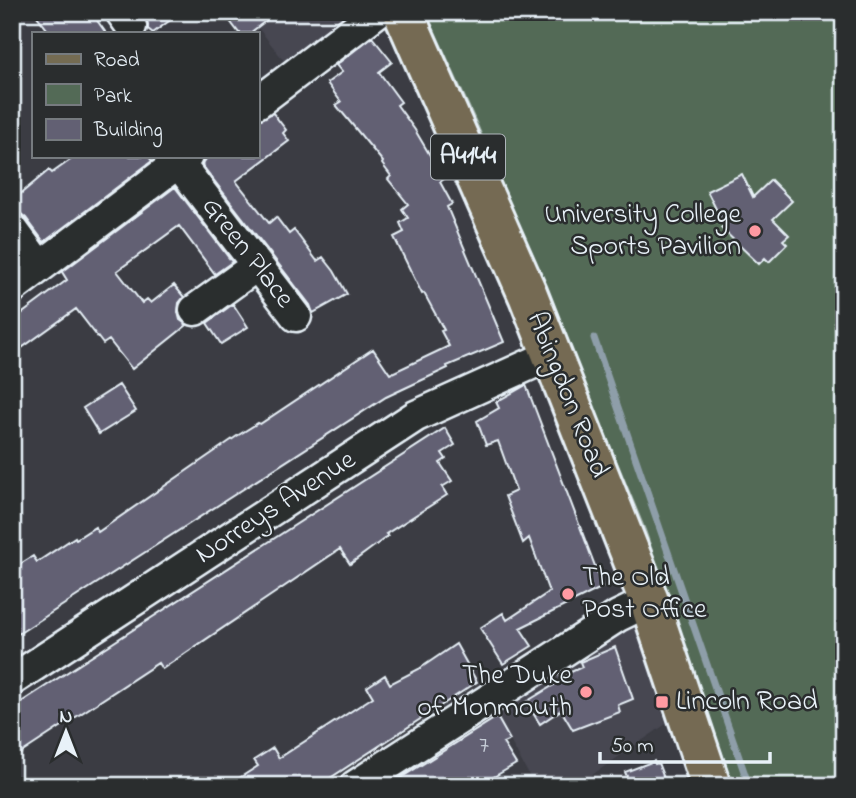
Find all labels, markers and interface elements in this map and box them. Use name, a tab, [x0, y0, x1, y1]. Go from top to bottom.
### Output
legend	[32, 32, 259, 158]
text: Road	[94, 46, 140, 76]
text: Park	[94, 82, 133, 112]
text: Building	[93, 116, 163, 148]
road number: A4144	[431, 134, 505, 180]
street label: Green Place	[190, 189, 304, 318]
place label: University College Sports Pavilion	[544, 195, 741, 268]
marker: University College Sports Pavilion	[747, 223, 763, 239]
street label: Abingdon Road	[515, 306, 619, 484]
street label: Norreys Avenue	[188, 440, 365, 575]
place label: The Old Post Office	[582, 558, 707, 631]
marker: The Old Post Office	[560, 586, 576, 602]
place label: The Duke of Monmouth	[417, 656, 572, 729]
place label: Lincoln Road	[676, 682, 818, 723]
marker: The Duke of Monmouth	[578, 684, 594, 700]
marker: Lincoln Road	[654, 694, 670, 710]
north arrow	[32, 696, 102, 766]
text: N	[60, 704, 73, 731]
scale bar	[600, 721, 770, 765]
house number: 7	[479, 729, 489, 764]
text: 50 m	[611, 732, 654, 762]

